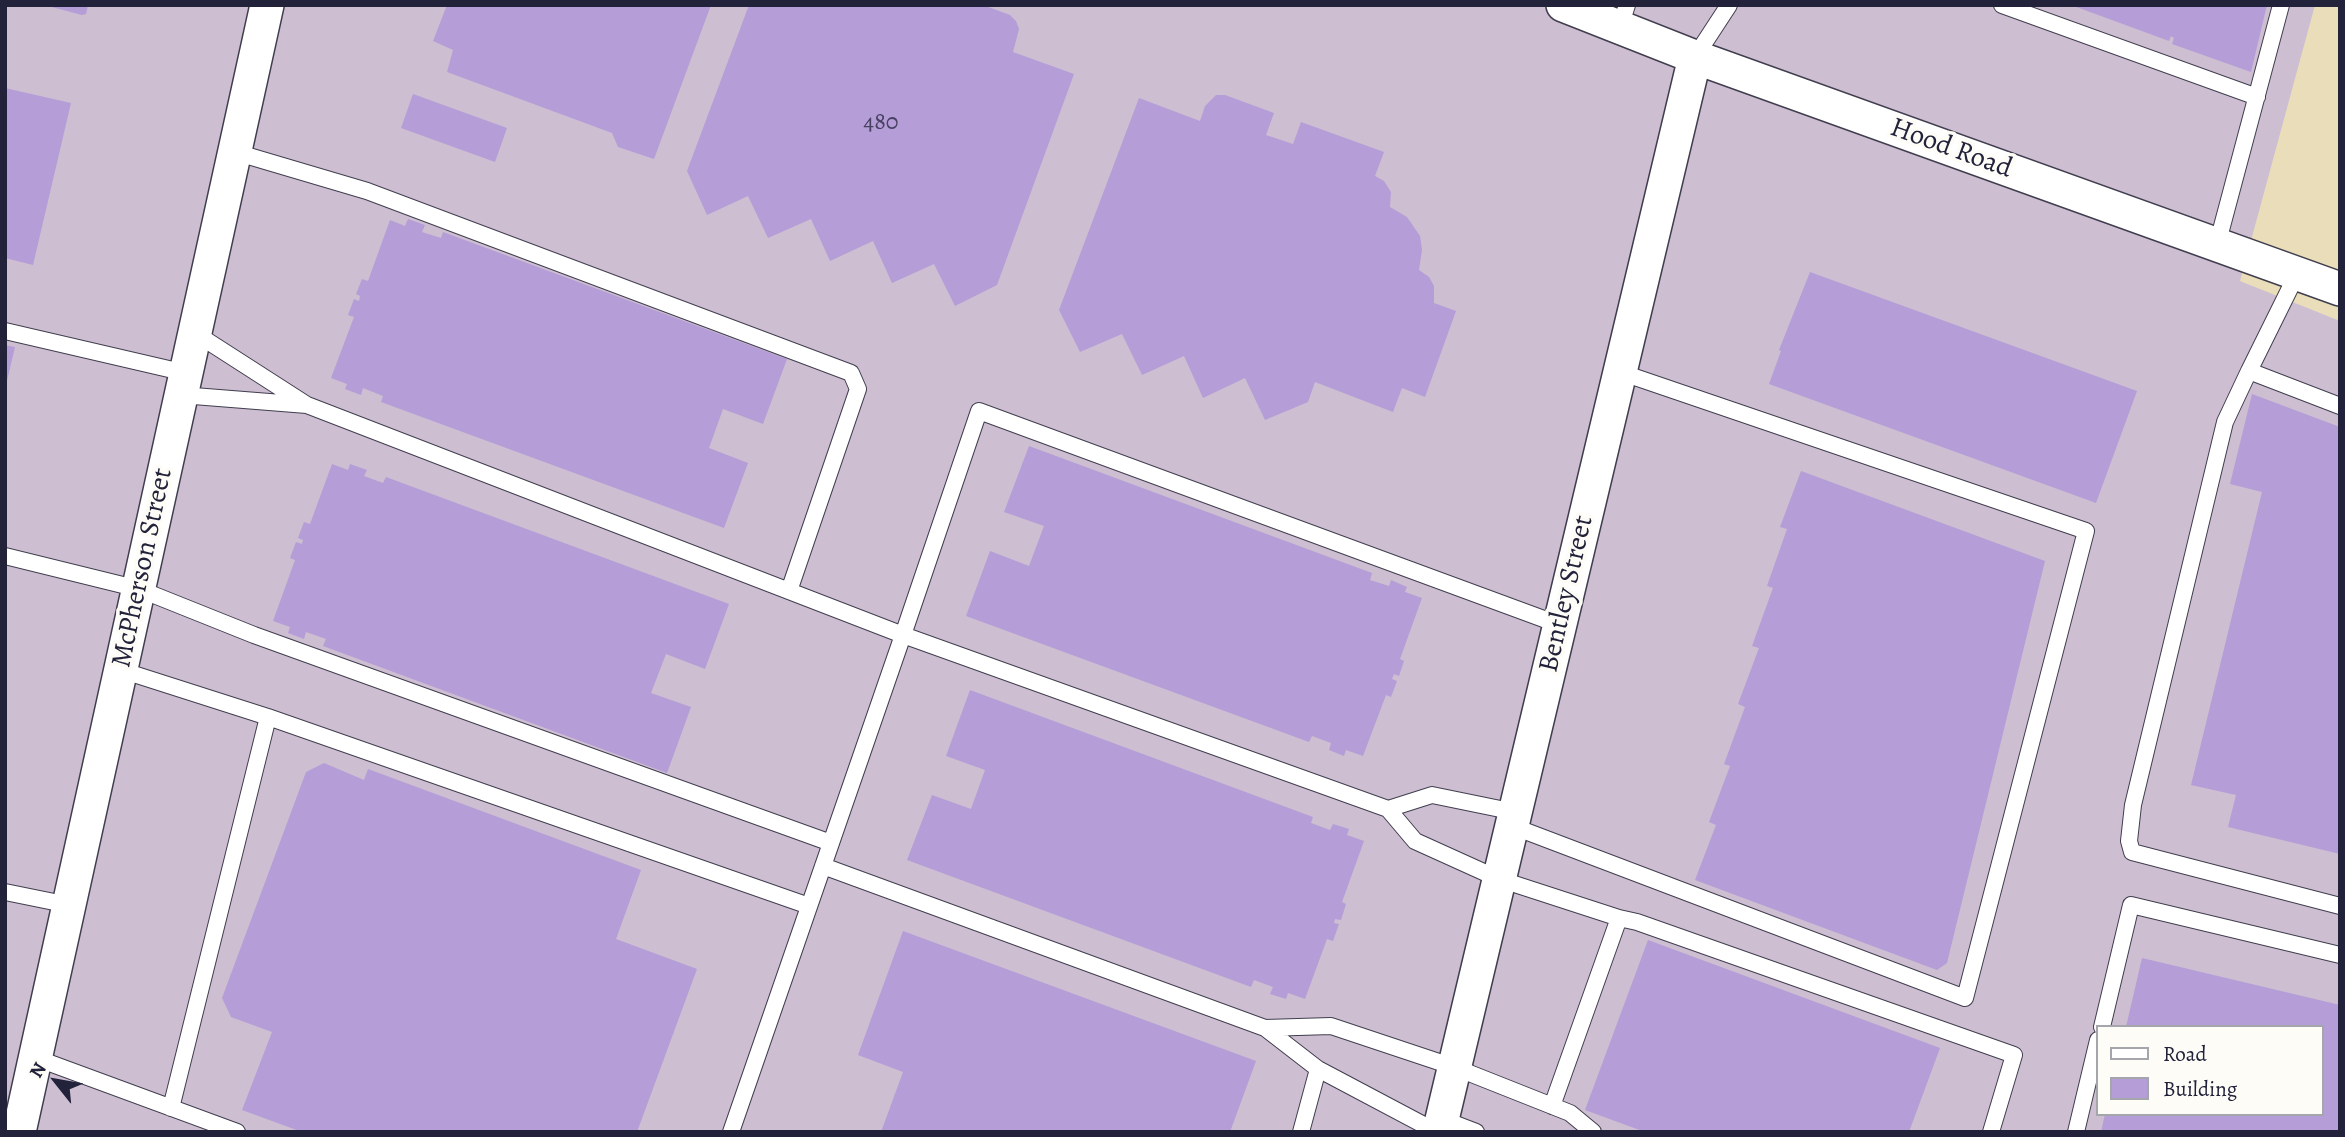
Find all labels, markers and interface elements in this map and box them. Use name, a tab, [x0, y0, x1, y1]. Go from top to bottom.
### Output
house number: 480	[863, 109, 899, 137]
street label: Hood Road	[1885, 111, 2017, 187]
street label: McPherson Street	[105, 465, 181, 671]
street label: Bentley Street	[1533, 512, 1601, 676]
legend	[2096, 1025, 2324, 1116]
text: Road	[2163, 1040, 2207, 1068]
north arrow	[21, 1046, 91, 1116]
text: N	[23, 1058, 53, 1083]
text: Building	[2163, 1075, 2237, 1103]

